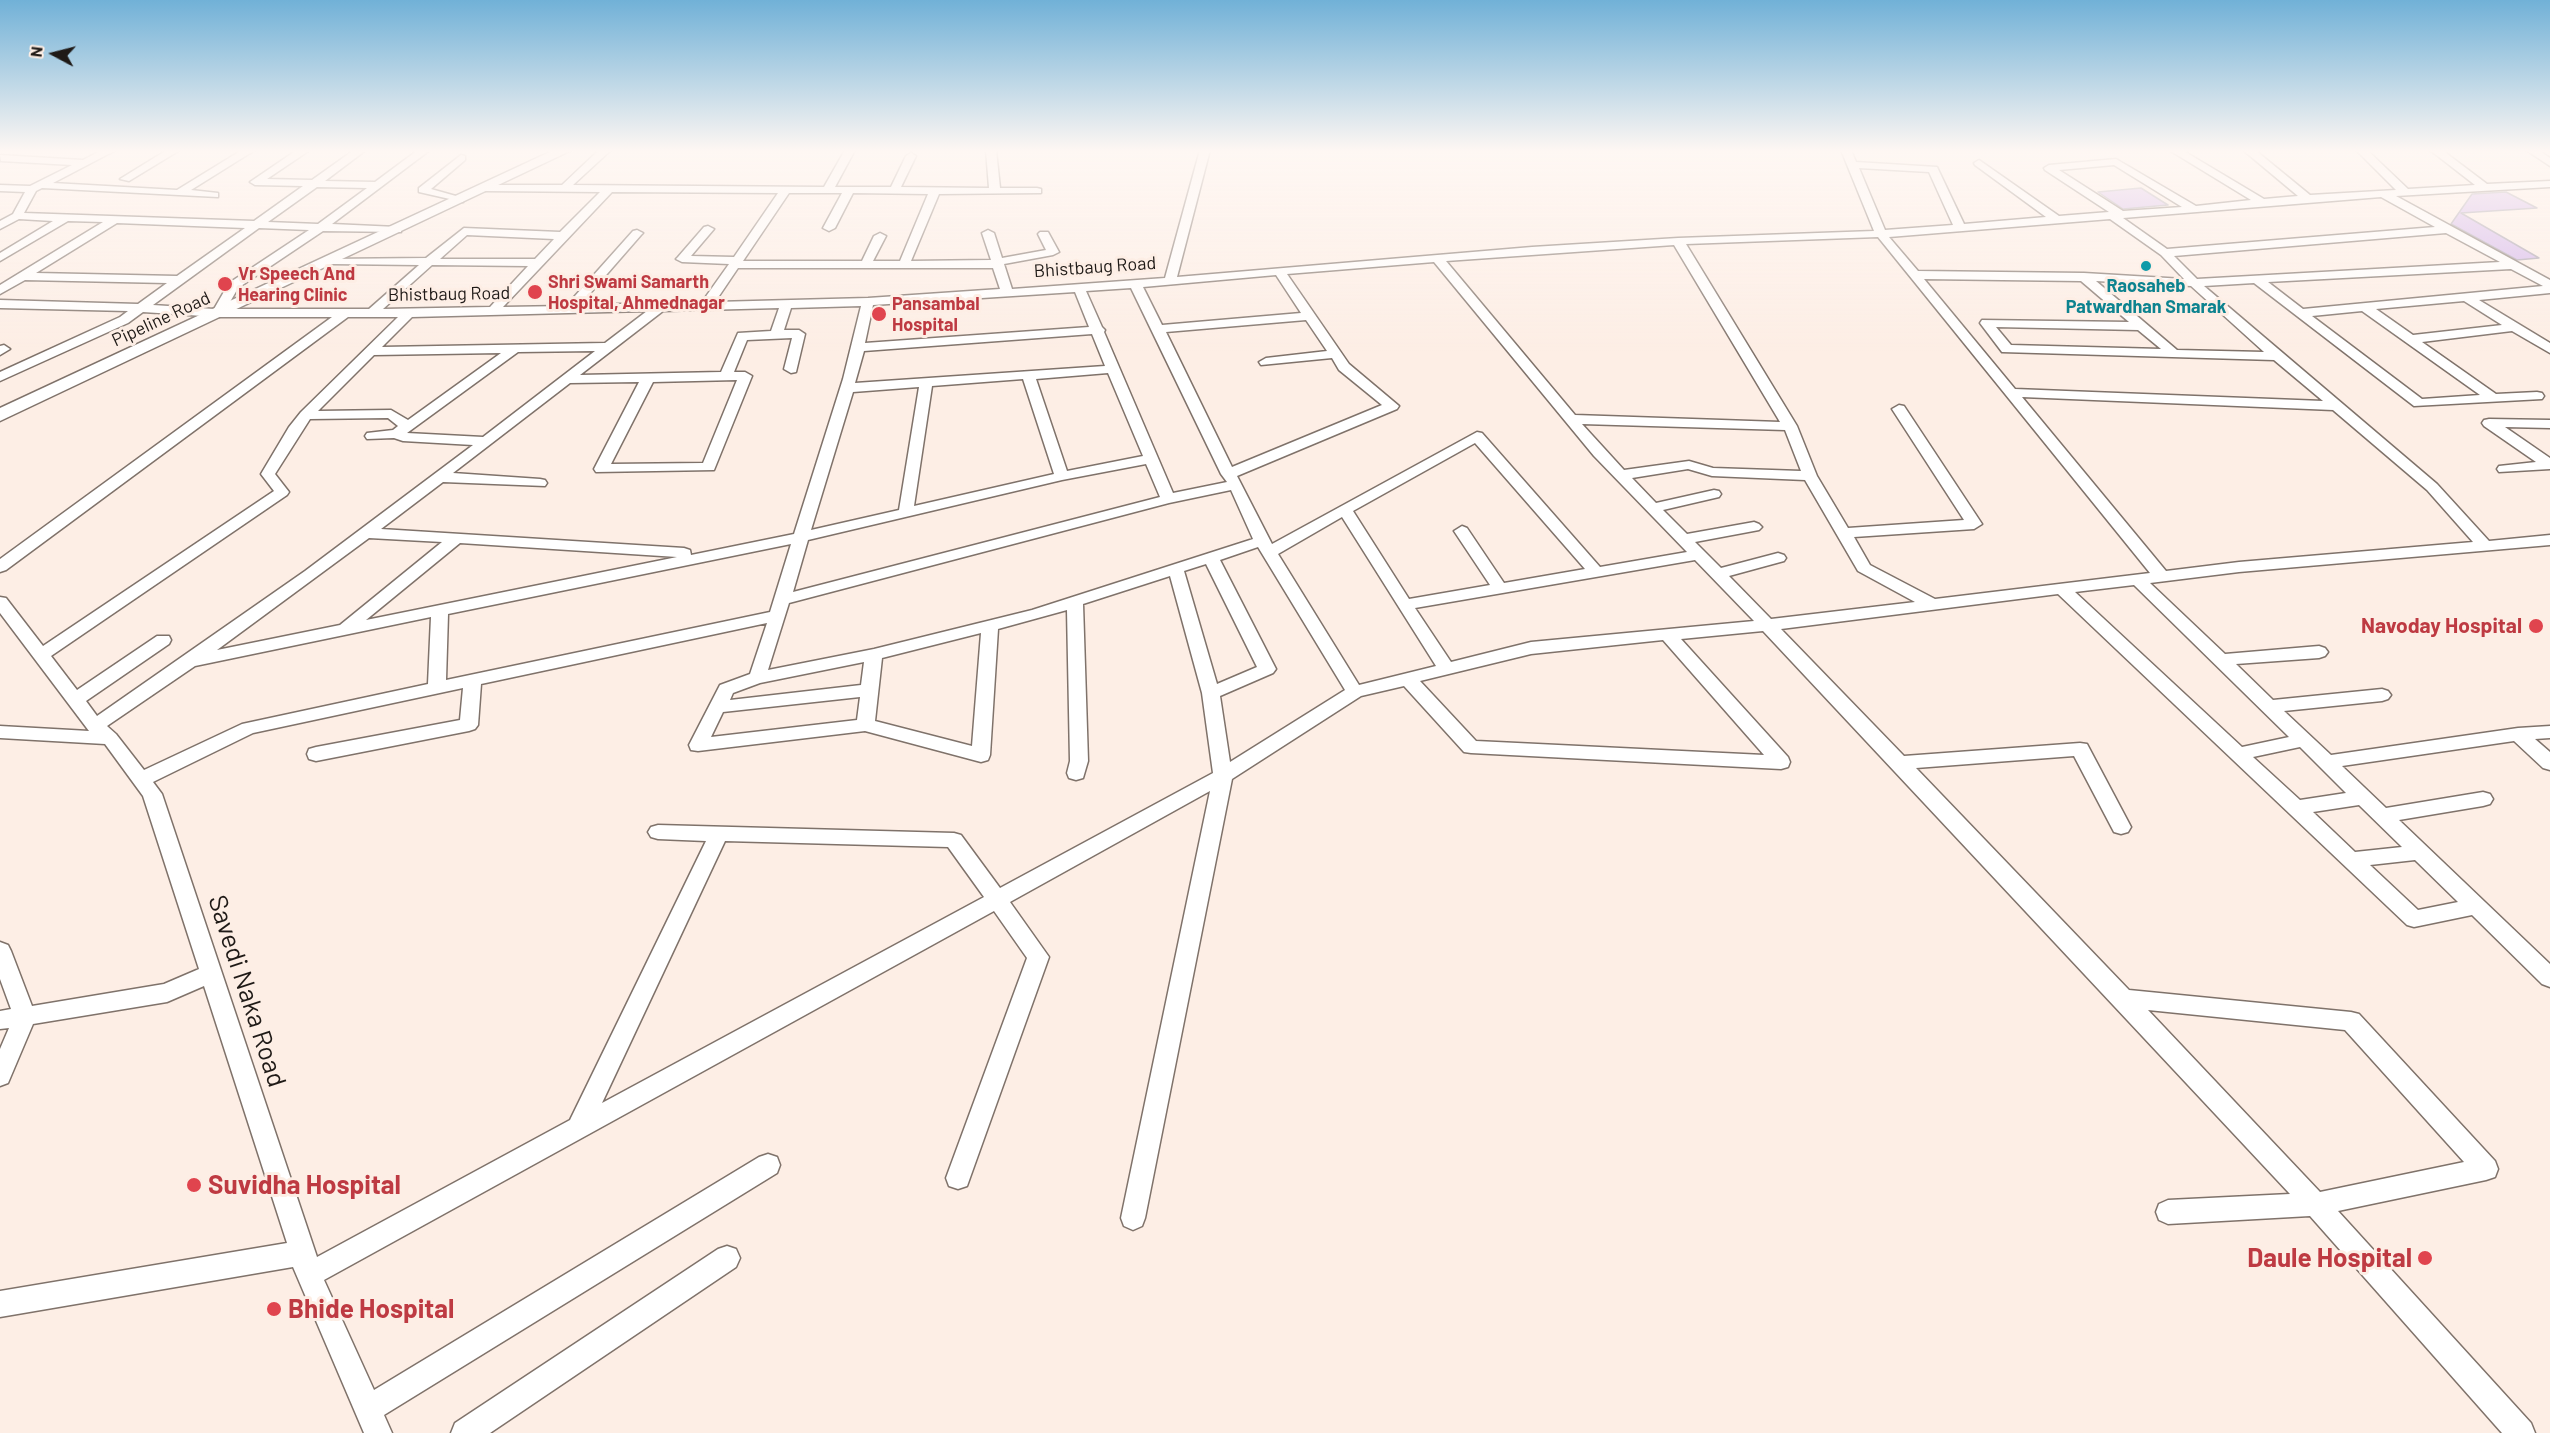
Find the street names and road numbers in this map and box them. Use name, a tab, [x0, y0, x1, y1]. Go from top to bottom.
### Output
street label: Bhistbaug Road	[1033, 252, 1157, 282]
street label: Bhistbaug Road	[388, 282, 510, 306]
street label: Pipeline Road	[108, 287, 214, 351]
street label: Savedi Naka Road	[201, 891, 293, 1091]

